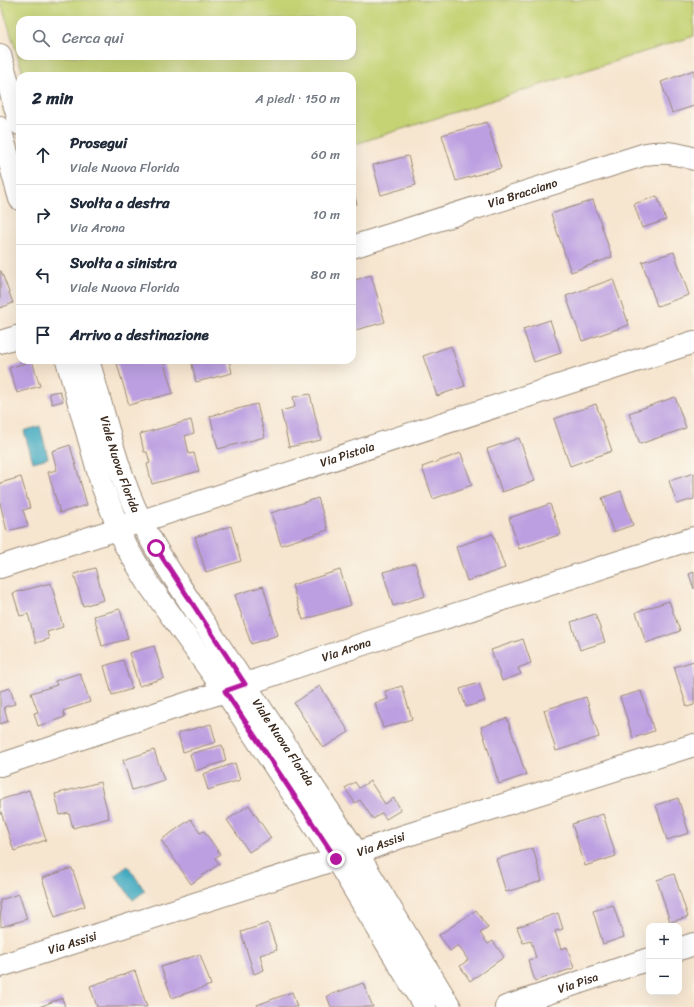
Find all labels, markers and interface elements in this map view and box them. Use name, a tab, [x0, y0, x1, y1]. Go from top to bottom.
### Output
search box	[16, 16, 356, 60]
text: Cerca qui	[62, 25, 124, 51]
icon: search	[30, 27, 52, 49]
text: 2 min	[32, 83, 73, 113]
text: A piedi · 150 m	[255, 87, 340, 110]
text: Prosegui	[70, 130, 127, 156]
text: 60 m	[311, 143, 340, 166]
icon: ahead	[32, 144, 54, 166]
text: Viale Nuova Florida	[70, 156, 180, 179]
street label: Via Bracciano	[485, 172, 560, 214]
text: Svolta a destra	[70, 190, 169, 216]
text: 10 m	[313, 203, 340, 226]
icon: right	[32, 204, 54, 226]
text: Via Arona	[70, 216, 125, 239]
text: Svolta a sinistra	[70, 250, 177, 276]
text: 80 m	[311, 263, 340, 286]
icon: left	[32, 264, 54, 286]
text: Viale Nuova Florida	[70, 276, 180, 299]
text: Arrivo a destinazione	[70, 322, 209, 348]
icon: arrive	[32, 324, 54, 346]
street label: Viale Nuova Florida	[93, 413, 147, 516]
street label: Via Pistoia	[317, 435, 377, 474]
route start	[147, 539, 165, 557]
street label: Via Arona	[319, 631, 374, 668]
street label: Viale Nuova Florida	[246, 694, 321, 791]
street label: Via Assisi	[354, 825, 409, 863]
route end	[327, 850, 345, 868]
map controls	[646, 923, 682, 995]
button: +	[646, 923, 682, 959]
street label: Via Assisi	[45, 925, 100, 961]
button: −	[646, 959, 682, 995]
street label: Via Pisa	[555, 966, 601, 1000]

